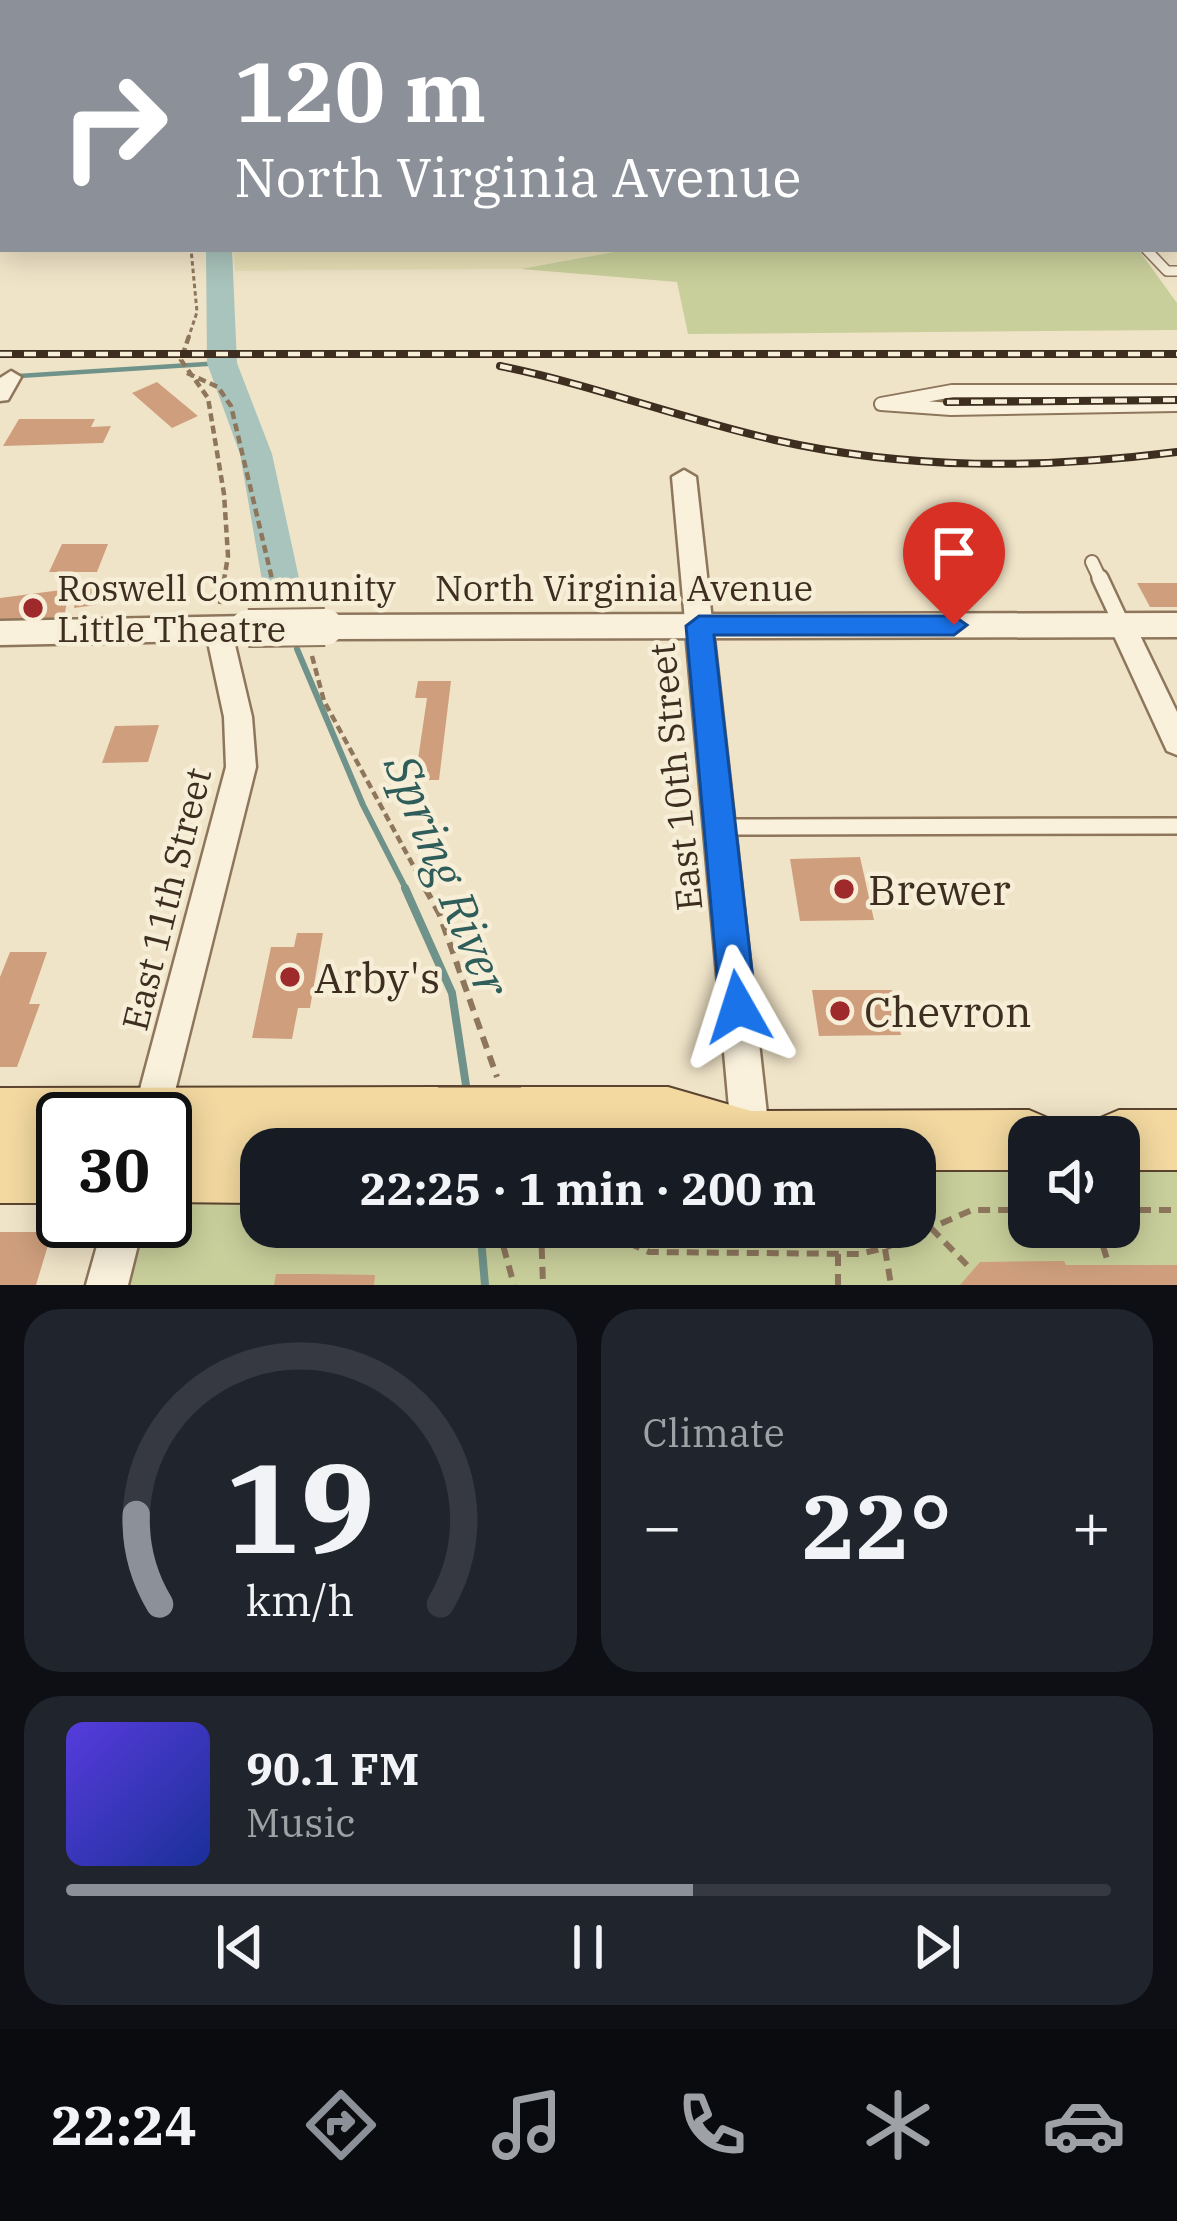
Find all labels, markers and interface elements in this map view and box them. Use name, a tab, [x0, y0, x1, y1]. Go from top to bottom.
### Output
text: 120 m	[234, 36, 486, 145]
icon: right	[36, 48, 192, 204]
text: North Virginia Avenue	[234, 142, 801, 212]
pin	[903, 502, 1005, 625]
icon: arrive	[921, 520, 987, 586]
place label: Roswell Community Little Theatre	[57, 564, 397, 652]
street label: North Virginia Avenue	[435, 564, 813, 611]
marker: Roswell Community Little Theatre	[20, 595, 46, 621]
street label: East 10th Street	[638, 641, 712, 913]
water label: Spring River	[371, 744, 525, 1007]
street label: East 11th Street	[111, 763, 221, 1035]
place label: Brewer	[868, 862, 1011, 917]
marker: Brewer	[831, 876, 857, 902]
position arrow	[675, 944, 801, 1070]
place label: Arby's	[314, 950, 440, 1005]
marker: Arby's	[277, 964, 303, 990]
place label: Chevron	[864, 984, 1032, 1039]
marker: Chevron	[827, 998, 853, 1024]
speed limit sign: 30	[36, 1092, 192, 1248]
map controls	[1008, 1116, 1140, 1248]
button: sound	[1008, 1116, 1140, 1248]
text: 22:25 · 1 min · 200 m	[360, 1159, 816, 1217]
text: Climate	[643, 1407, 785, 1458]
text: 19	[225, 1425, 375, 1587]
text: 22°	[802, 1467, 952, 1584]
text: −	[643, 1482, 682, 1568]
text: +	[1071, 1482, 1111, 1568]
text: km/h	[246, 1571, 354, 1627]
text: 90.1 FM	[246, 1739, 419, 1797]
text: Music	[246, 1797, 356, 1848]
icon: previous	[207, 1914, 273, 1980]
icon: pause	[555, 1914, 621, 1980]
icon: next	[904, 1914, 970, 1980]
icon: directions	[299, 2083, 383, 2167]
icon: music	[485, 2083, 569, 2167]
icon: phone	[670, 2083, 754, 2167]
icon: climate	[856, 2083, 940, 2167]
icon: car	[1042, 2083, 1126, 2167]
text: 22:24	[51, 2090, 197, 2160]

